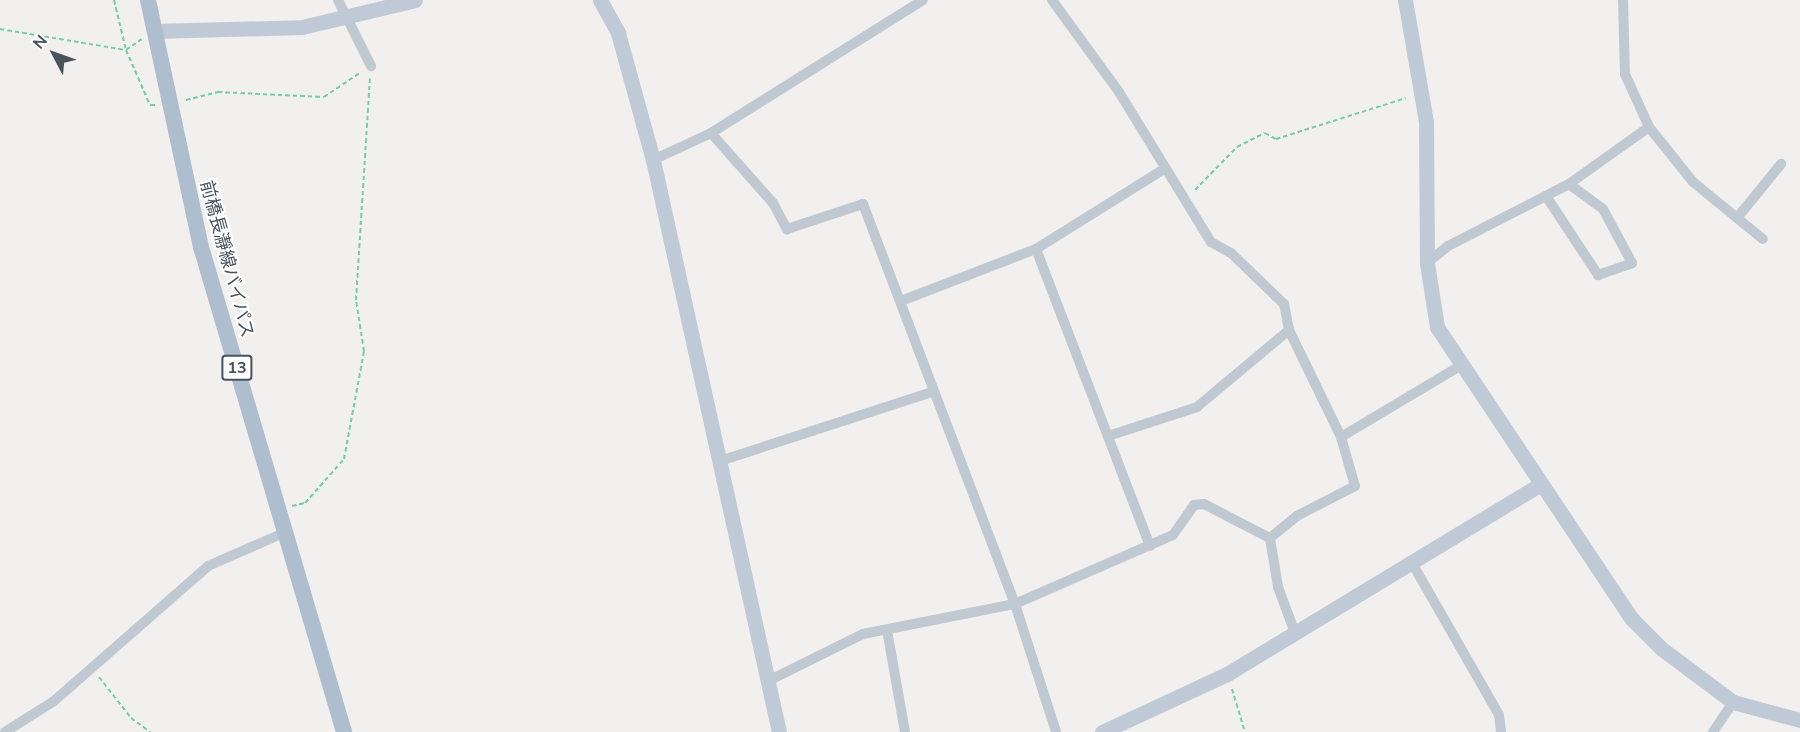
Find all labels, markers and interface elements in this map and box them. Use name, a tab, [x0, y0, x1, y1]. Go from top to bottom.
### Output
north arrow	[24, 24, 84, 84]
text: N	[28, 30, 53, 54]
street label: 前橋長瀞線バイパス	[196, 178, 258, 340]
road number: 13	[220, 355, 254, 381]

